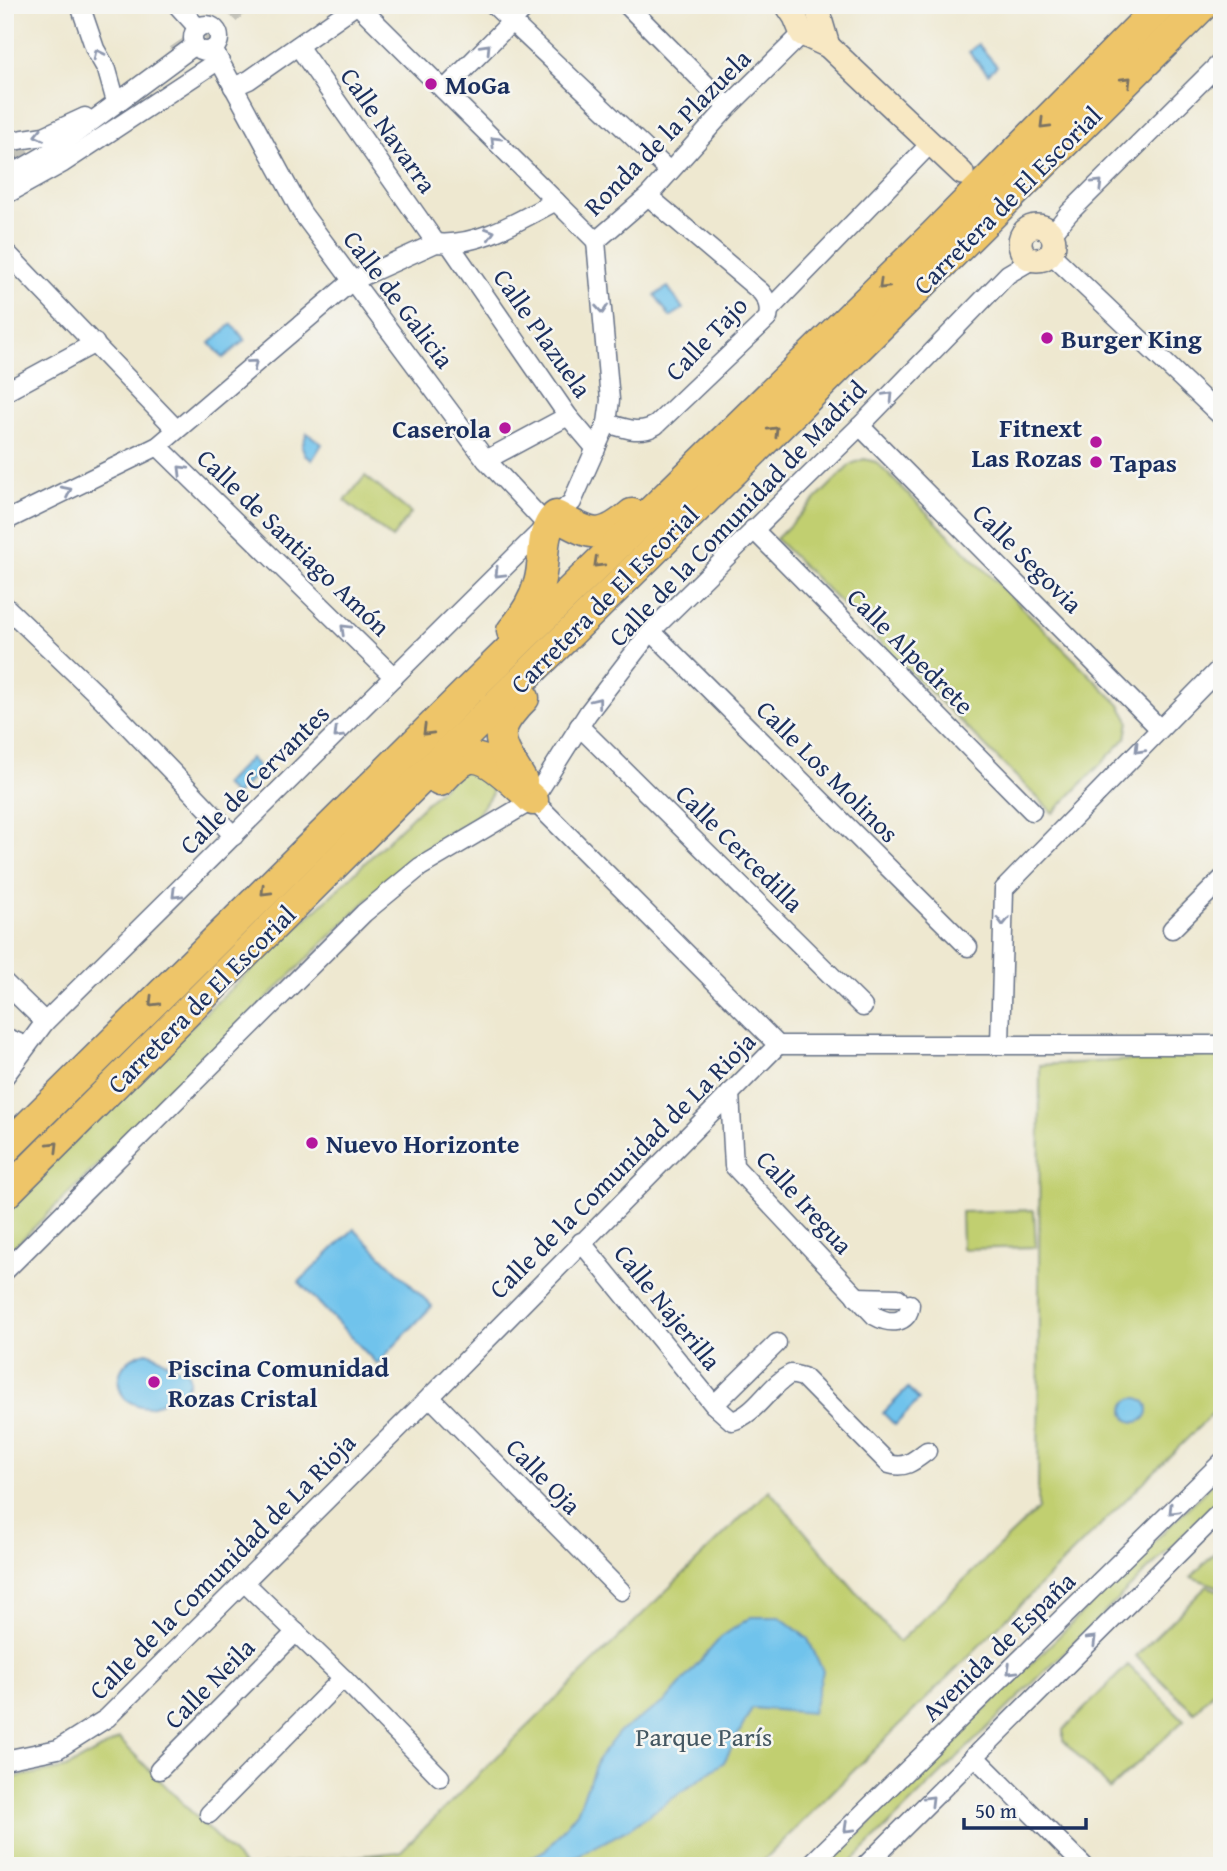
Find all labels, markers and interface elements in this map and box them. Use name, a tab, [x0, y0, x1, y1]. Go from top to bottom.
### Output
street label: Ronda de la Plazuela	[574, 39, 760, 225]
one-way arrow	[477, 43, 490, 56]
one-way arrow	[93, 48, 107, 61]
street label: Calle Navarra	[331, 59, 447, 202]
place label: MoGa	[445, 65, 511, 104]
marker: MoGa	[423, 76, 439, 92]
one-way arrow	[1118, 77, 1131, 90]
street label: Carretera de El Escorial	[904, 97, 1110, 303]
one-way arrow	[1039, 115, 1052, 128]
one-way arrow	[34, 127, 46, 142]
one-way arrow	[491, 137, 504, 150]
one-way arrow	[1090, 179, 1103, 192]
street label: Calle de Galicia	[334, 222, 464, 377]
one-way arrow	[484, 227, 496, 242]
street label: Calle Plazuela	[484, 260, 602, 406]
one-way arrow	[878, 276, 891, 289]
street label: Calle Tajo	[655, 287, 757, 389]
one-way arrow	[594, 304, 609, 315]
place label: Burger King	[1061, 319, 1202, 358]
marker: Burger King	[1039, 330, 1055, 346]
one-way arrow	[245, 359, 257, 372]
street label: Calle de la Comunidad de Madrid	[599, 371, 875, 655]
one-way arrow	[880, 391, 893, 404]
place label: Fitnext Las Rozas	[971, 408, 1082, 477]
place label: Caserola	[392, 409, 492, 448]
marker: Caserola	[497, 420, 513, 436]
one-way arrow	[765, 426, 778, 439]
marker: Fitnext Las Rozas	[1088, 434, 1104, 450]
street label: Calle de Santiago Amón	[188, 439, 400, 645]
place label: Tapas	[1110, 443, 1177, 482]
marker: Tapas	[1088, 454, 1104, 470]
one-way arrow	[178, 466, 190, 478]
one-way arrow	[60, 486, 72, 500]
street label: Calle Segovia	[964, 494, 1093, 623]
street label: Carretera de El Escorial	[501, 496, 707, 702]
one-way arrow	[593, 555, 606, 568]
one-way arrow	[494, 565, 507, 578]
street label: Calle Alpedrete	[839, 579, 983, 723]
one-way arrow	[340, 625, 353, 638]
street label: Calle Los Molinos	[748, 691, 908, 851]
street label: Calle de Cervantes	[170, 695, 338, 863]
one-way arrow	[588, 697, 601, 709]
one-way arrow	[422, 722, 435, 735]
one-way arrow	[333, 725, 346, 738]
one-way arrow	[1134, 740, 1147, 753]
street label: Calle Cercedilla	[667, 775, 813, 921]
one-way arrow	[261, 882, 274, 895]
one-way arrow	[171, 885, 184, 898]
street label: Carretera de El Escorial	[98, 896, 304, 1102]
one-way arrow	[995, 917, 1011, 927]
one-way arrow	[148, 994, 161, 1007]
street label: Calle de la Comunidad de La Rioja	[480, 1022, 765, 1307]
place label: Nuevo Horizonte	[326, 1124, 520, 1163]
marker: Nuevo Horizonte	[304, 1135, 320, 1151]
one-way arrow	[45, 1141, 58, 1154]
street label: Calle Iregua	[747, 1141, 863, 1263]
street label: Calle Najerilla	[605, 1236, 732, 1379]
place label: Piscina Comunidad Rozas Cristal	[168, 1348, 389, 1417]
marker: Piscina Comunidad Rozas Cristal	[146, 1374, 162, 1390]
street label: Calle de la Comunidad de La Rioja	[80, 1423, 365, 1708]
street label: Calle Oja	[497, 1429, 591, 1524]
one-way arrow	[1169, 1502, 1182, 1515]
street label: Avenida de España	[912, 1562, 1084, 1730]
street label: Calle Neila	[155, 1628, 264, 1737]
one-way arrow	[1083, 1635, 1096, 1648]
one-way arrow	[1006, 1661, 1019, 1674]
park label: Parque París	[636, 1717, 772, 1756]
scale bar	[964, 1787, 1087, 1831]
text: 50 m	[975, 1795, 1017, 1826]
one-way arrow	[922, 1796, 934, 1808]
one-way arrow	[843, 1820, 856, 1833]

